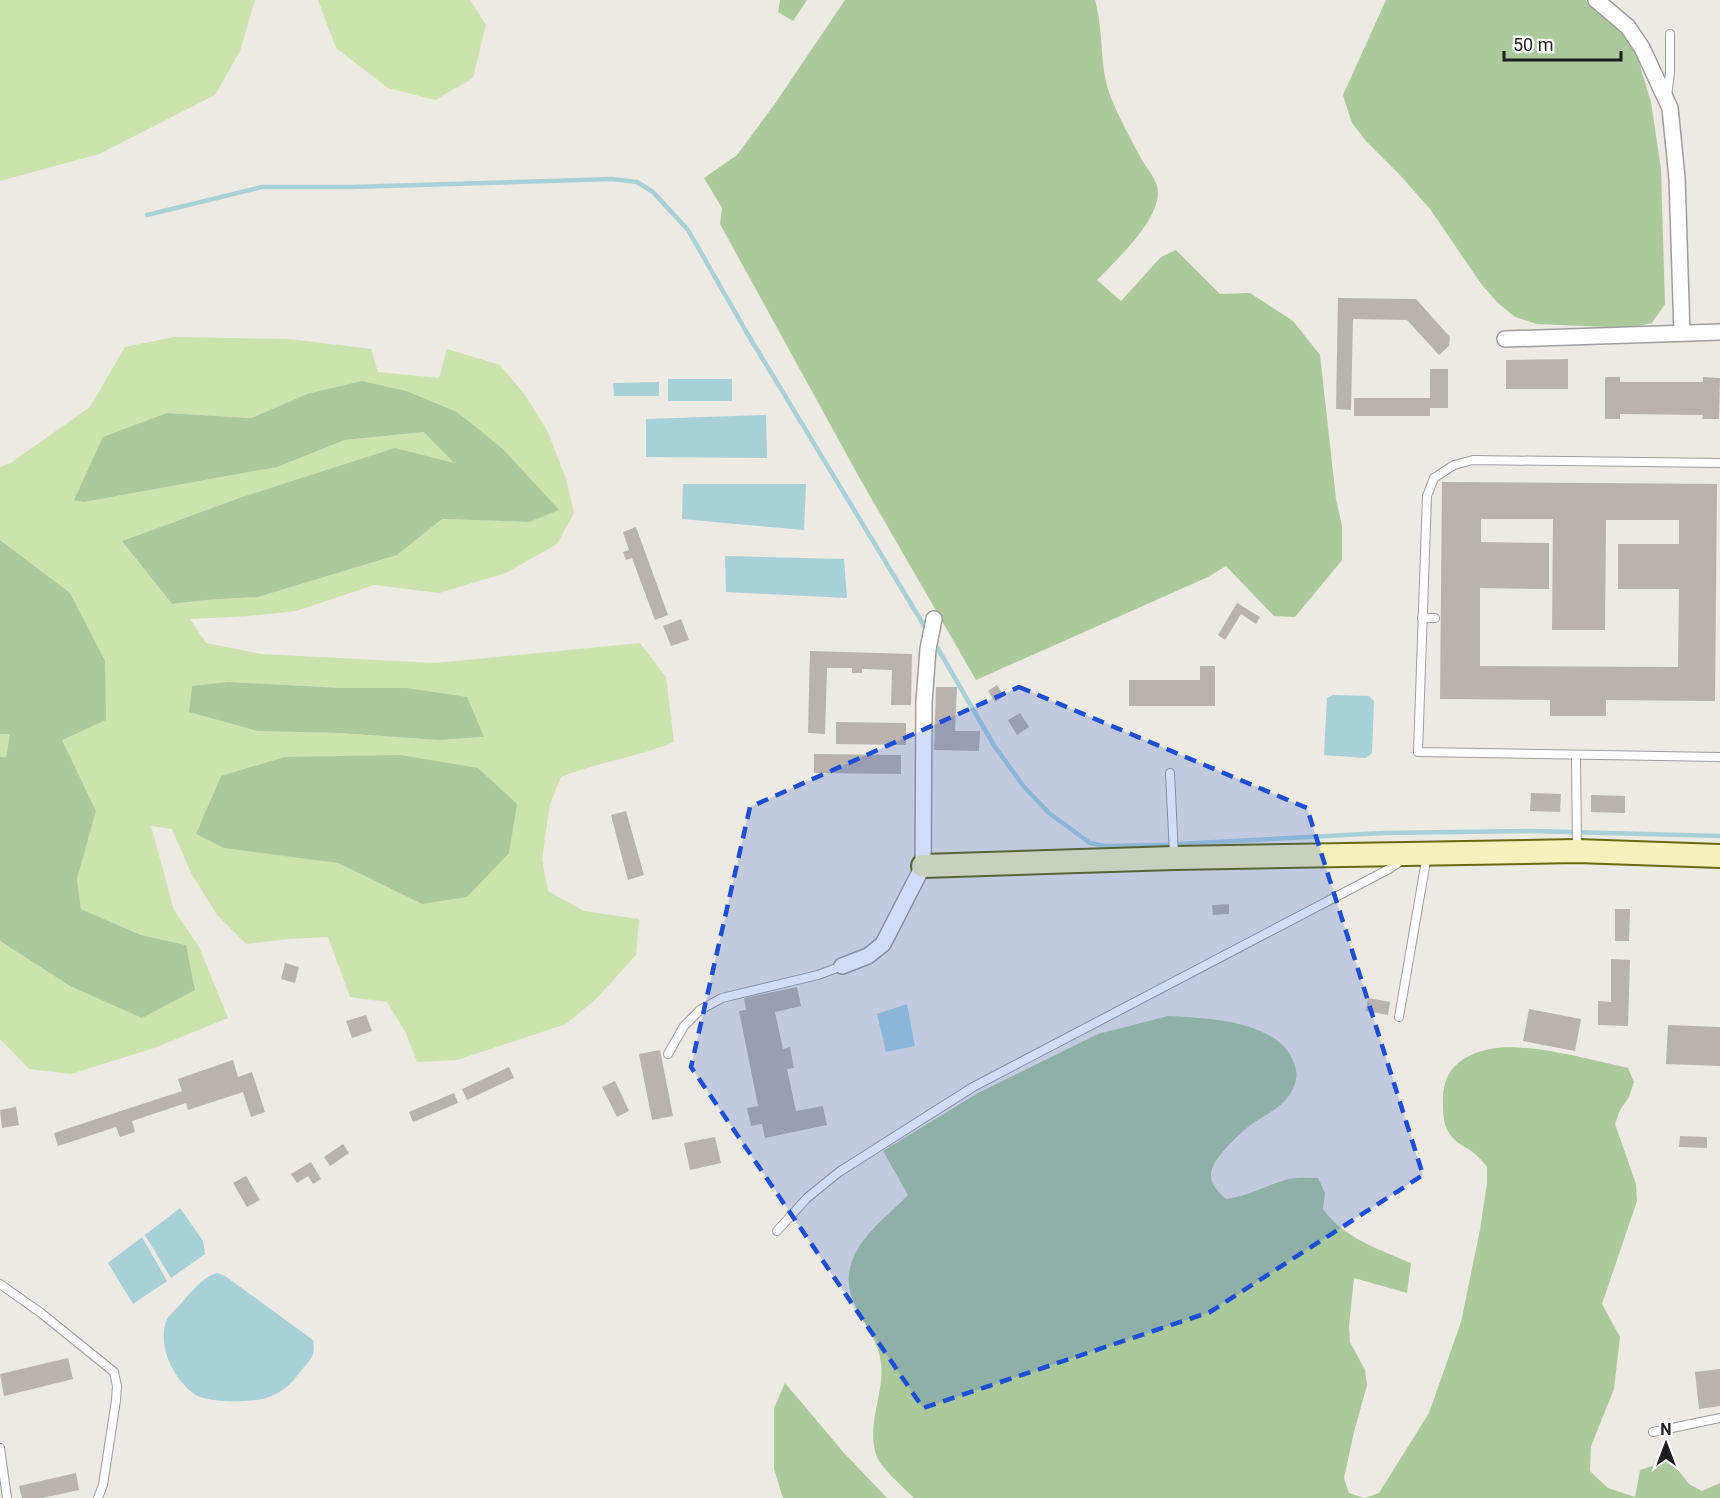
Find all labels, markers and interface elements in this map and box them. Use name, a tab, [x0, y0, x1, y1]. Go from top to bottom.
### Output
scale bar	[1504, 24, 1621, 62]
text: 50 m	[1513, 34, 1553, 55]
north arrow	[1636, 1414, 1696, 1474]
text: N	[1660, 1420, 1672, 1439]

